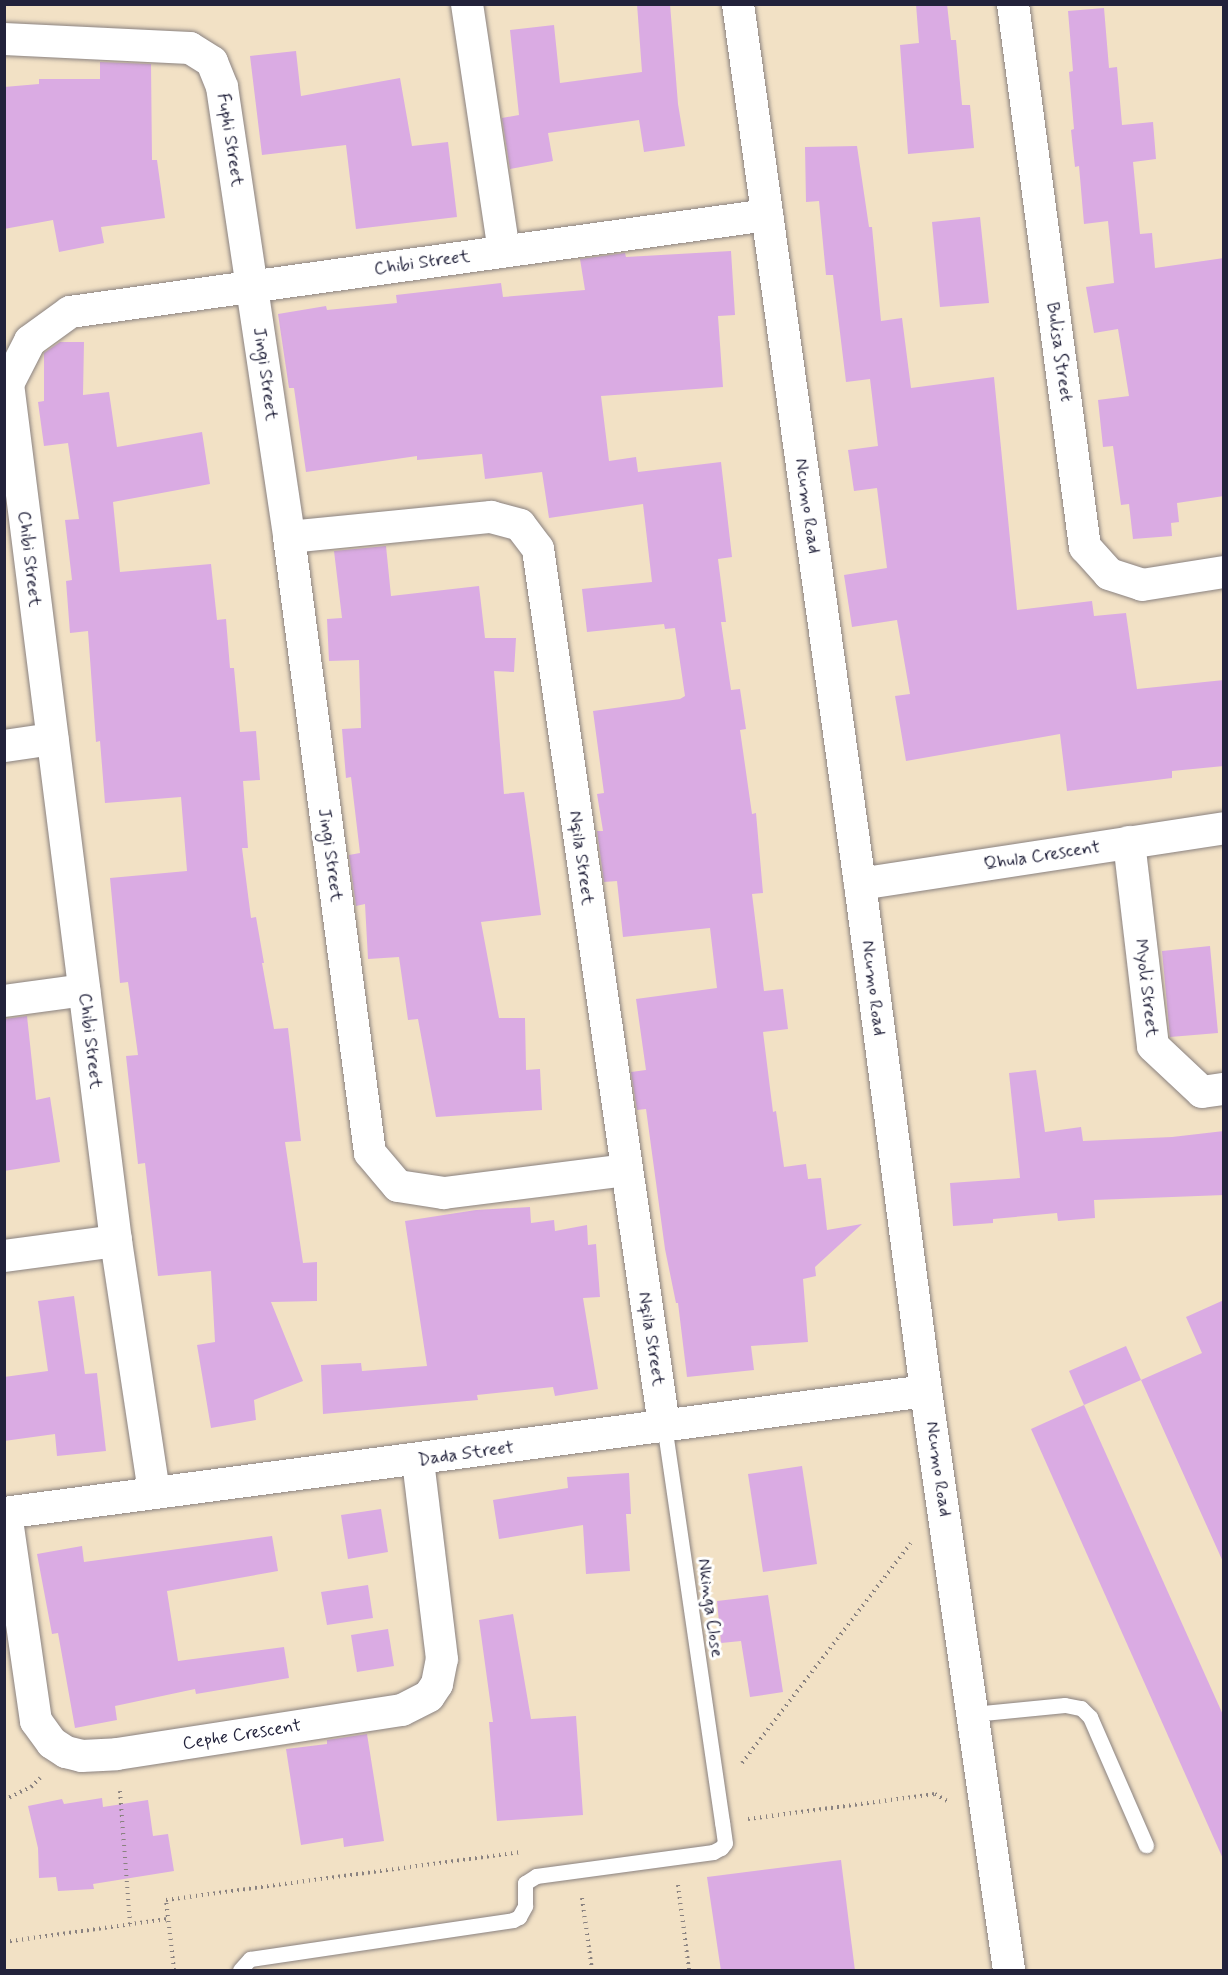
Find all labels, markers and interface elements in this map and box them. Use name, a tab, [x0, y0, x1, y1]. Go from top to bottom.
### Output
street label: Fuphi Street	[212, 92, 248, 188]
street label: Chibi Street	[373, 246, 471, 280]
street label: Bulisa Street	[1041, 299, 1077, 405]
street label: Jingi Street	[248, 326, 282, 422]
street label: Ncumo Road	[790, 457, 824, 555]
street label: Chibi Street	[12, 510, 46, 608]
street label: Jingi Street	[313, 807, 347, 903]
street label: Nqila Street	[564, 809, 598, 907]
street label: Qhula Crescent	[983, 836, 1101, 876]
street label: Myoli Street	[1129, 938, 1163, 1038]
street label: Ncumo Road	[856, 939, 890, 1037]
street label: Chibi Street	[73, 992, 107, 1090]
street label: Nqila Street	[633, 1290, 669, 1388]
street label: Ncumo Road	[921, 1420, 955, 1518]
street label: Dada Street	[417, 1437, 515, 1471]
street label: Nkinga Close	[692, 1556, 728, 1660]
street label: Cephe Crescent	[181, 1715, 303, 1755]

